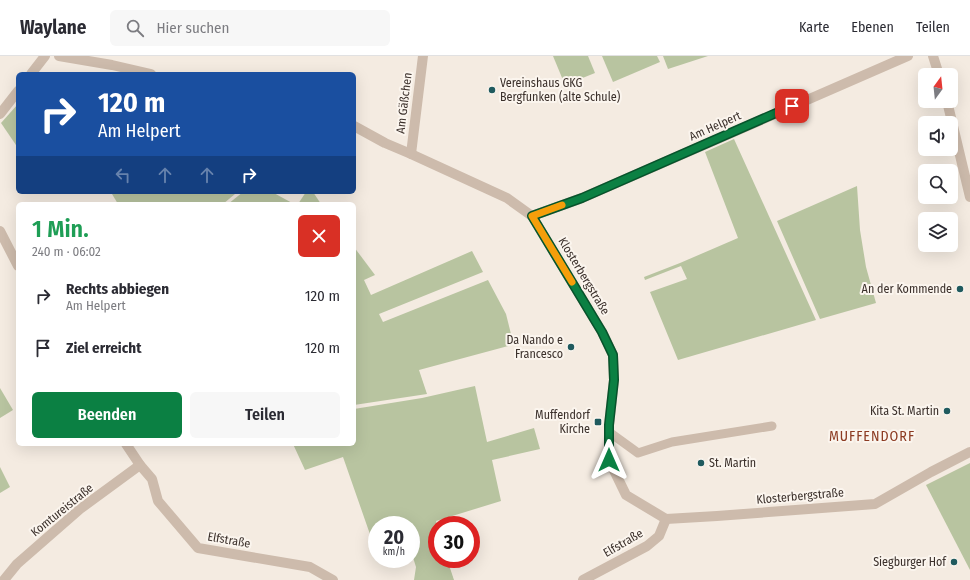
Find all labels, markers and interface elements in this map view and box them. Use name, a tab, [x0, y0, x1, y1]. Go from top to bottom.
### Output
search box	[110, 10, 390, 46]
text: Waylane	[20, 16, 86, 39]
icon: search	[124, 17, 146, 39]
text: Hier suchen	[156, 19, 229, 37]
text: Karte	[799, 19, 829, 36]
text: Ebenen	[851, 19, 894, 36]
text: Teilen	[916, 19, 950, 36]
north arrow	[918, 68, 958, 108]
map controls	[918, 68, 958, 252]
street label: Am Gäßchen	[393, 72, 415, 134]
place label: Vereinshaus GKG Bergfunken (alte Schule)	[500, 76, 621, 104]
marker: Vereinshaus GKG Bergfunken (alte Schule)	[487, 85, 497, 95]
text: 120 m	[98, 86, 165, 119]
icon: right	[32, 88, 84, 140]
pin	[775, 89, 809, 123]
icon: arrive	[781, 95, 803, 117]
street label: Am Helpert	[687, 108, 743, 144]
button: sound	[918, 116, 958, 156]
text: Am Helpert	[98, 120, 181, 142]
icon: left	[112, 164, 134, 186]
icon: ahead	[154, 164, 176, 186]
icon: ahead	[196, 164, 218, 186]
icon: right	[238, 164, 260, 186]
button: search	[918, 164, 958, 204]
button: layers	[918, 212, 958, 252]
text: 1 Min.	[32, 215, 89, 243]
button: close	[298, 215, 340, 257]
street label: Klosterbergstraße	[555, 235, 613, 317]
text: 240 m · 06:02	[32, 244, 101, 259]
text: Rechts abbiegen	[66, 280, 169, 298]
place label: An der Kommende	[862, 282, 952, 296]
marker: An der Kommende	[955, 284, 965, 294]
icon: right	[32, 285, 54, 307]
text: 120 m	[305, 287, 340, 305]
text: Am Helpert	[66, 298, 126, 313]
place label: Da Nando e Francesco	[506, 333, 563, 361]
icon: arrive	[32, 337, 54, 359]
text: Ziel erreicht	[66, 339, 141, 357]
text: 120 m	[305, 339, 340, 357]
marker: Da Nando e Francesco	[566, 342, 576, 352]
button: Beenden	[32, 392, 182, 438]
button: Teilen	[190, 392, 340, 438]
place label: Kita St. Martin	[870, 404, 939, 418]
marker: Kita St. Martin	[942, 406, 952, 416]
place label: Muffendorf Kirche	[535, 408, 591, 436]
marker: Muffendorf Kirche	[593, 417, 603, 427]
district label: MUFFENDORF	[829, 428, 915, 445]
position arrow	[588, 439, 630, 481]
place label: St. Martin	[709, 456, 756, 470]
marker: St. Martin	[696, 458, 706, 468]
street label: Komtureistraße	[28, 481, 96, 539]
street label: Klosterbergstraße	[756, 485, 844, 507]
speed limit sign: 30	[428, 516, 480, 568]
text: 20	[384, 525, 404, 549]
street label: Elfstraße	[601, 526, 645, 560]
street label: Elfstraße	[206, 529, 252, 551]
text: km/h	[383, 546, 405, 558]
place label: Siegburger Hof	[873, 555, 947, 569]
marker: Siegburger Hof	[949, 557, 959, 567]

